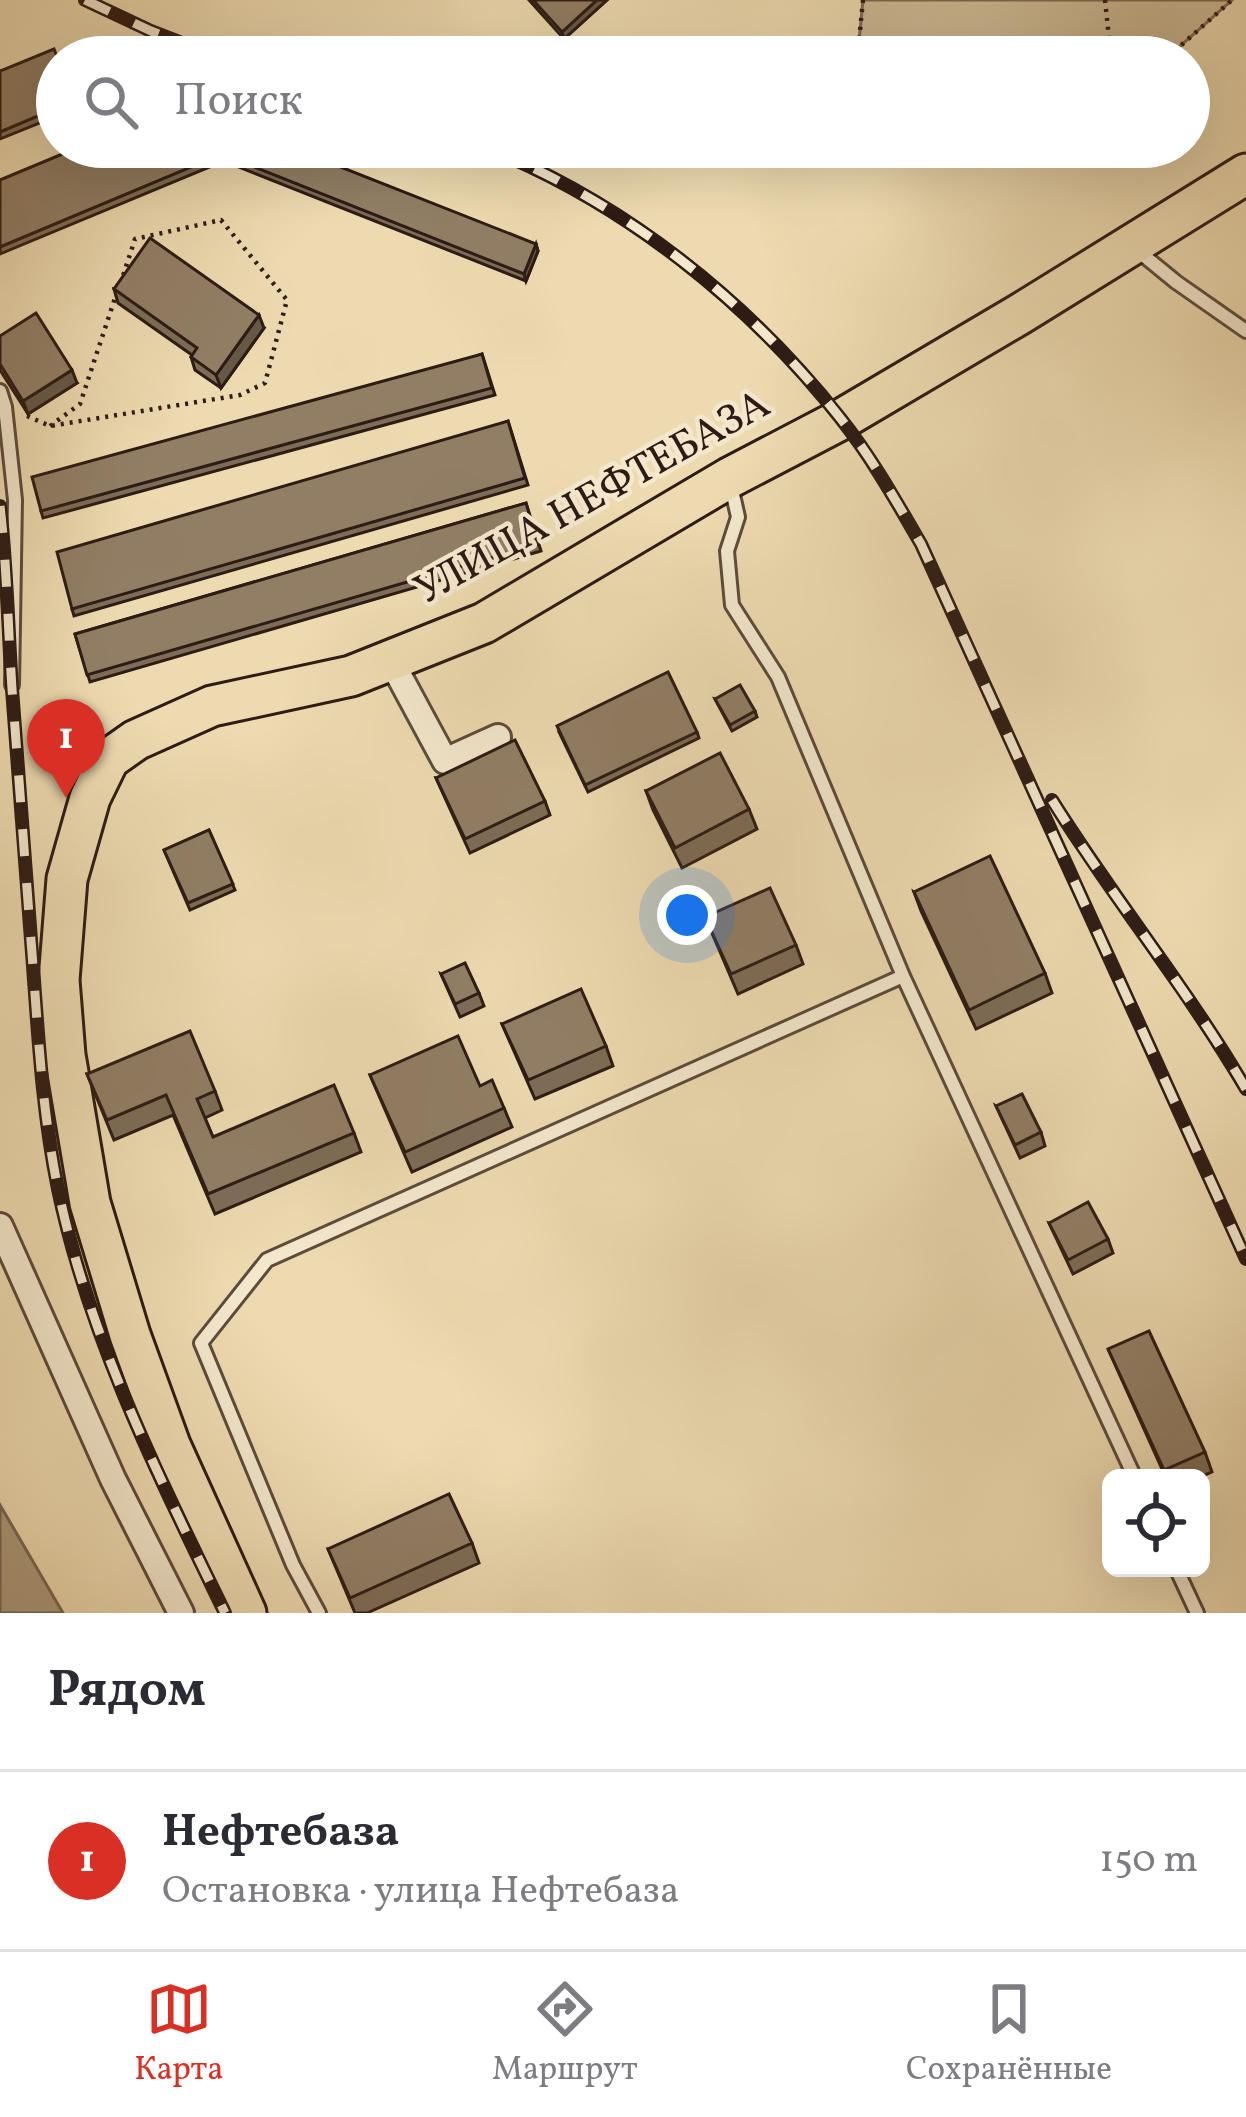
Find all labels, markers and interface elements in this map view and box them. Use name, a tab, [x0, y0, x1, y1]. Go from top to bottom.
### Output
search box	[36, 36, 1210, 168]
icon: search	[78, 69, 144, 135]
text: Поиск	[174, 71, 303, 134]
street label: УЛИЦА НЕФТЕБАЗА	[405, 377, 781, 621]
pin: 1	[27, 699, 105, 798]
your location	[657, 885, 717, 945]
map controls	[1102, 1469, 1210, 1577]
button: locate	[1102, 1469, 1210, 1577]
text: Рядом	[48, 1656, 206, 1727]
text: Нефтебаза	[162, 1802, 399, 1865]
text: 1	[79, 1834, 95, 1888]
text: 150 m	[1099, 1834, 1198, 1888]
text: Остановка · улица Нефтебаза	[162, 1865, 679, 1919]
tab: Карта	[134, 1976, 224, 2094]
tab: Маршрут	[492, 1976, 638, 2094]
tab: Сохранённые	[906, 1976, 1112, 2094]

